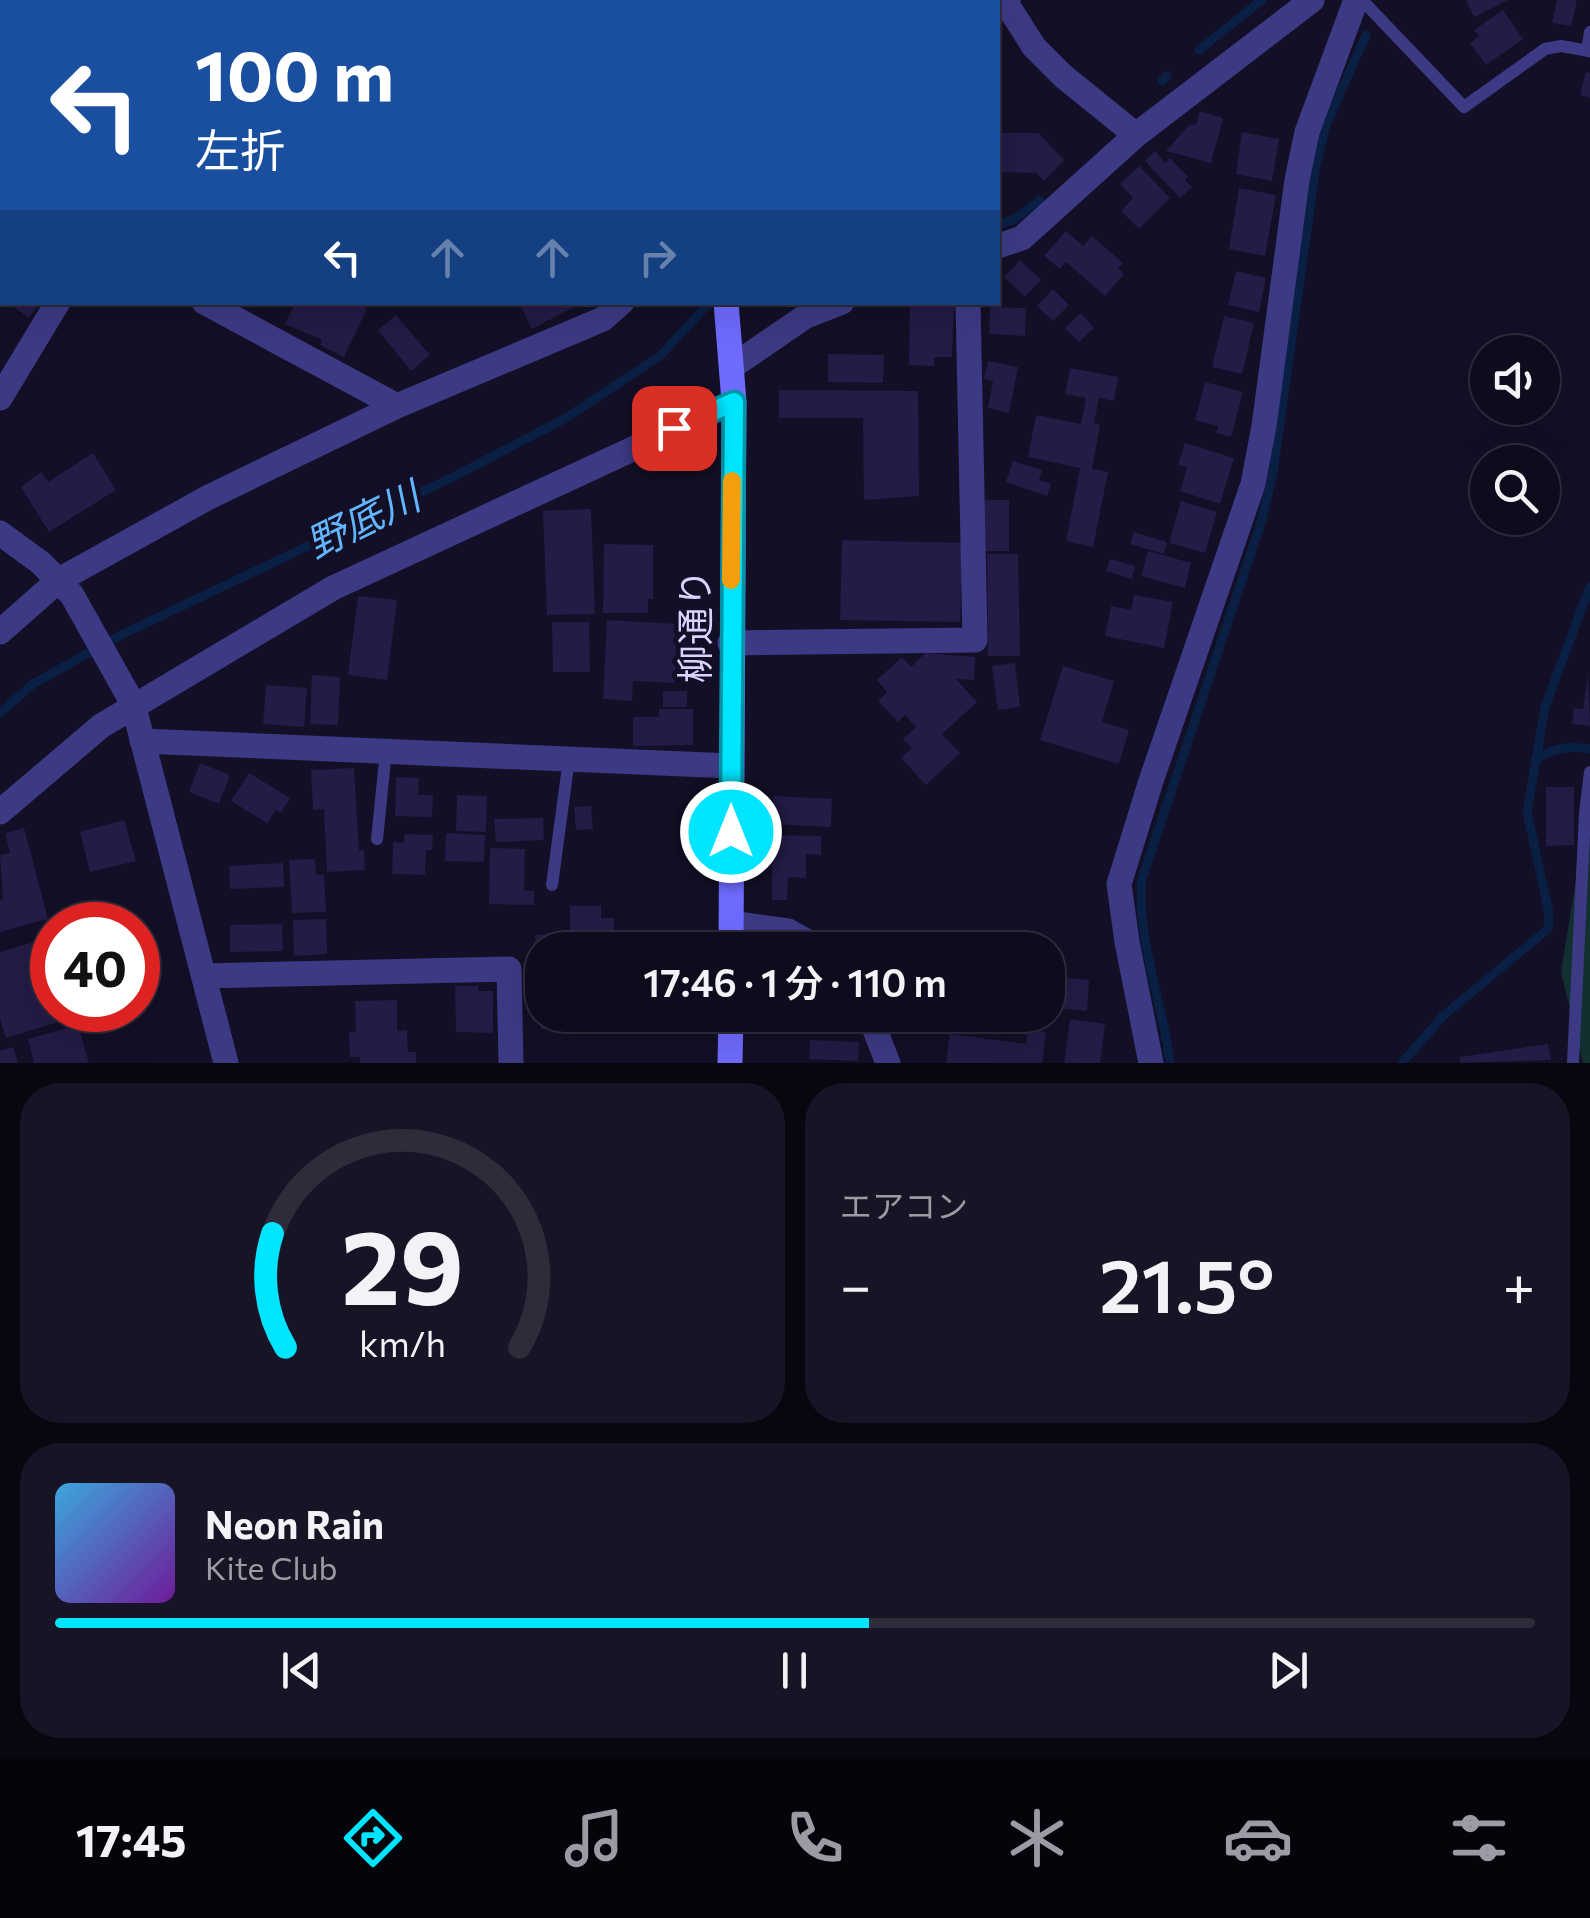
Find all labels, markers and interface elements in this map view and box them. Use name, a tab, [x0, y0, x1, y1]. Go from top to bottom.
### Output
text: 100 m	[195, 30, 394, 115]
icon: left	[30, 40, 160, 170]
text: 左折	[195, 121, 285, 176]
icon: left	[315, 230, 370, 285]
icon: ahead	[420, 230, 475, 285]
icon: ahead	[525, 230, 580, 285]
icon: right	[630, 230, 685, 285]
map controls	[1470, 335, 1560, 535]
button: sound	[1470, 335, 1560, 425]
pin	[632, 386, 717, 471]
icon: arrive	[647, 401, 702, 456]
button: search	[1470, 445, 1560, 535]
water label: 野底川	[297, 468, 430, 566]
street label: 柳通り	[670, 569, 717, 683]
position arrow	[679, 780, 783, 884]
speed limit sign: 40	[30, 902, 160, 1032]
text: 17:46 · 1 分 · 110 m	[643, 958, 947, 1005]
text: エアコン	[840, 1185, 968, 1225]
text: 29	[341, 1199, 464, 1326]
text: 21.5°	[1099, 1237, 1275, 1328]
text: −	[840, 1250, 871, 1317]
text: +	[1503, 1250, 1535, 1317]
text: km/h	[359, 1321, 446, 1364]
text: Neon Rain	[205, 1500, 384, 1547]
text: Kite Club	[205, 1547, 337, 1587]
icon: previous	[274, 1643, 329, 1698]
icon: pause	[767, 1643, 822, 1698]
icon: next	[1261, 1643, 1316, 1698]
icon: directions	[338, 1803, 408, 1873]
icon: music	[559, 1803, 629, 1873]
icon: phone	[780, 1803, 850, 1873]
icon: climate	[1002, 1803, 1072, 1873]
icon: car	[1223, 1803, 1293, 1873]
icon: filters	[1444, 1803, 1514, 1873]
text: 17:45	[76, 1811, 186, 1866]

